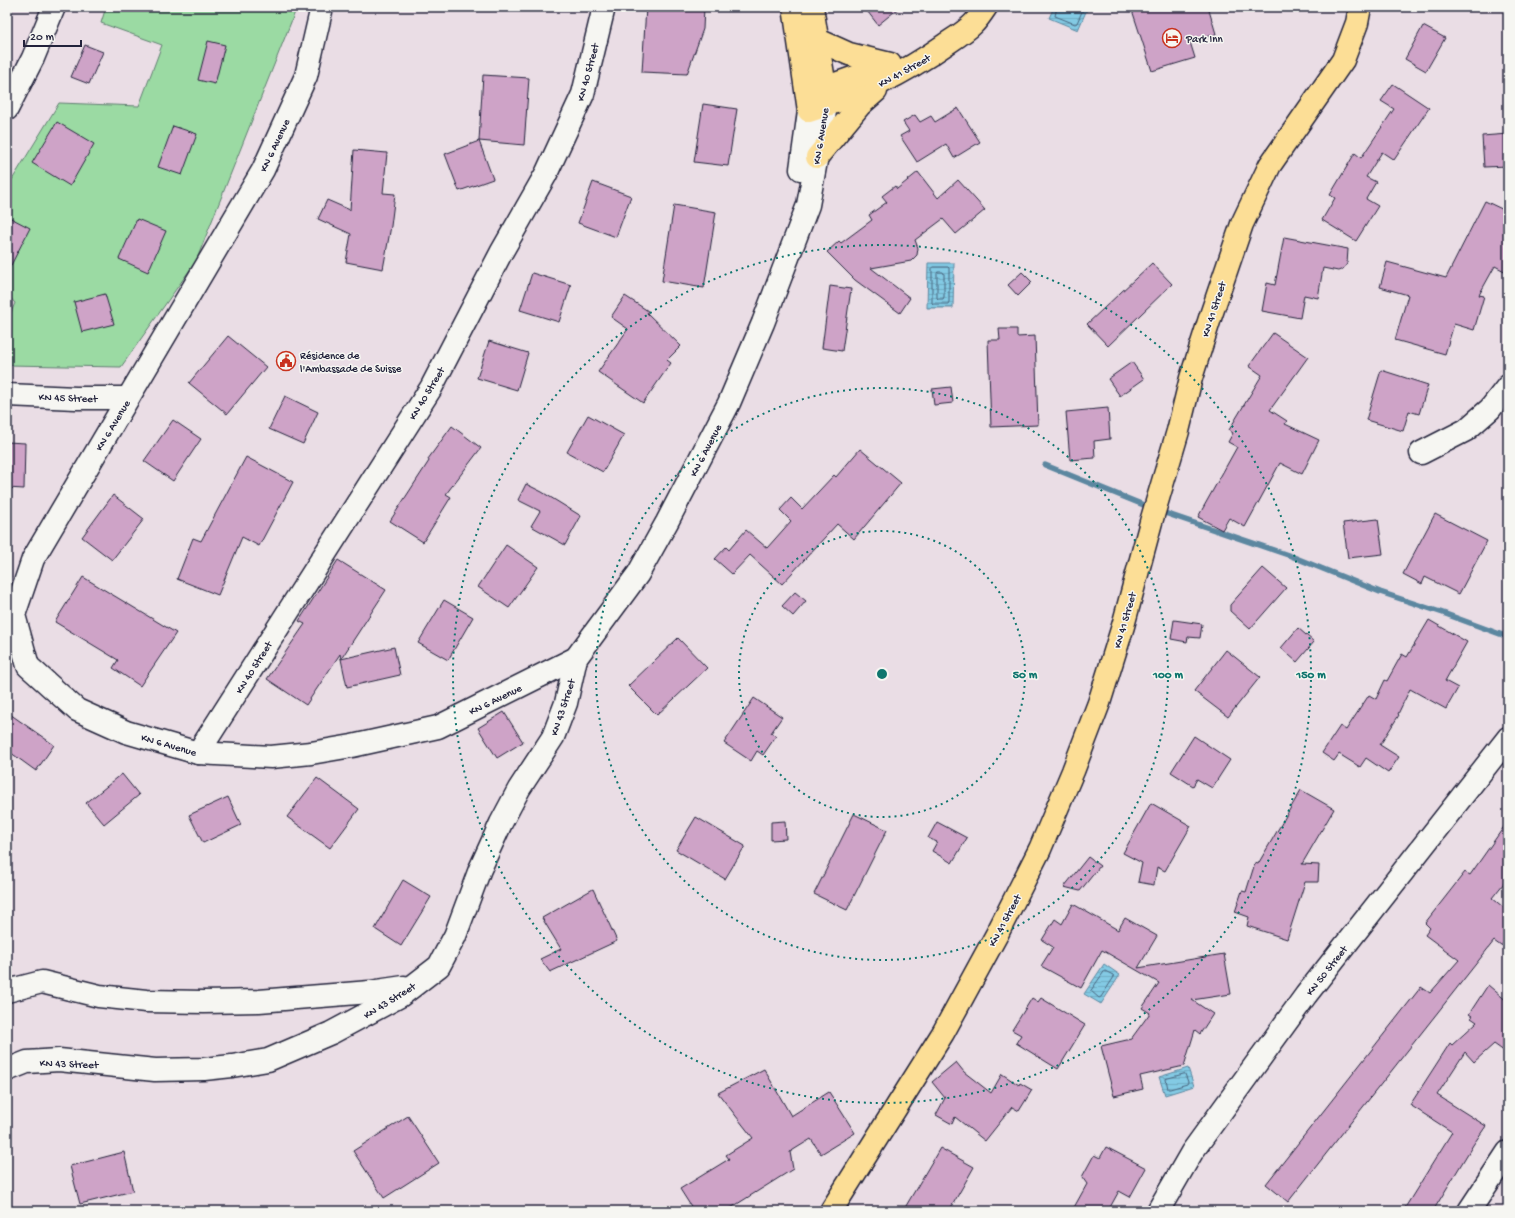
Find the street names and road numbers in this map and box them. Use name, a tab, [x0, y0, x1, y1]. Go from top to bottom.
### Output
street label: KN 40 Street	[575, 41, 603, 103]
street label: KN 41 Street	[877, 52, 934, 91]
street label: KN 6 Avenue	[812, 107, 832, 165]
street label: KN 6 Avenue	[258, 117, 293, 174]
street label: KN 41 Street	[1200, 279, 1230, 339]
street label: KN 40 Street	[407, 364, 449, 423]
street label: KN 45 Street	[38, 392, 99, 406]
street label: KN 6 Avenue	[94, 398, 134, 454]
street label: KN 6 Avenue	[688, 422, 725, 479]
street label: KN 41 Street	[1112, 590, 1140, 650]
street label: KN 40 Street	[234, 638, 276, 696]
street label: KN 43 Street	[549, 676, 579, 737]
street label: KN 6 Avenue	[468, 683, 524, 719]
street label: KN 6 Avenue	[139, 732, 198, 760]
street label: KN 41 Street	[987, 891, 1025, 949]
street label: KN 50 Street	[1304, 943, 1352, 998]
street label: KN 43 Street	[362, 980, 419, 1022]
street label: KN 43 Street	[39, 1058, 100, 1072]

